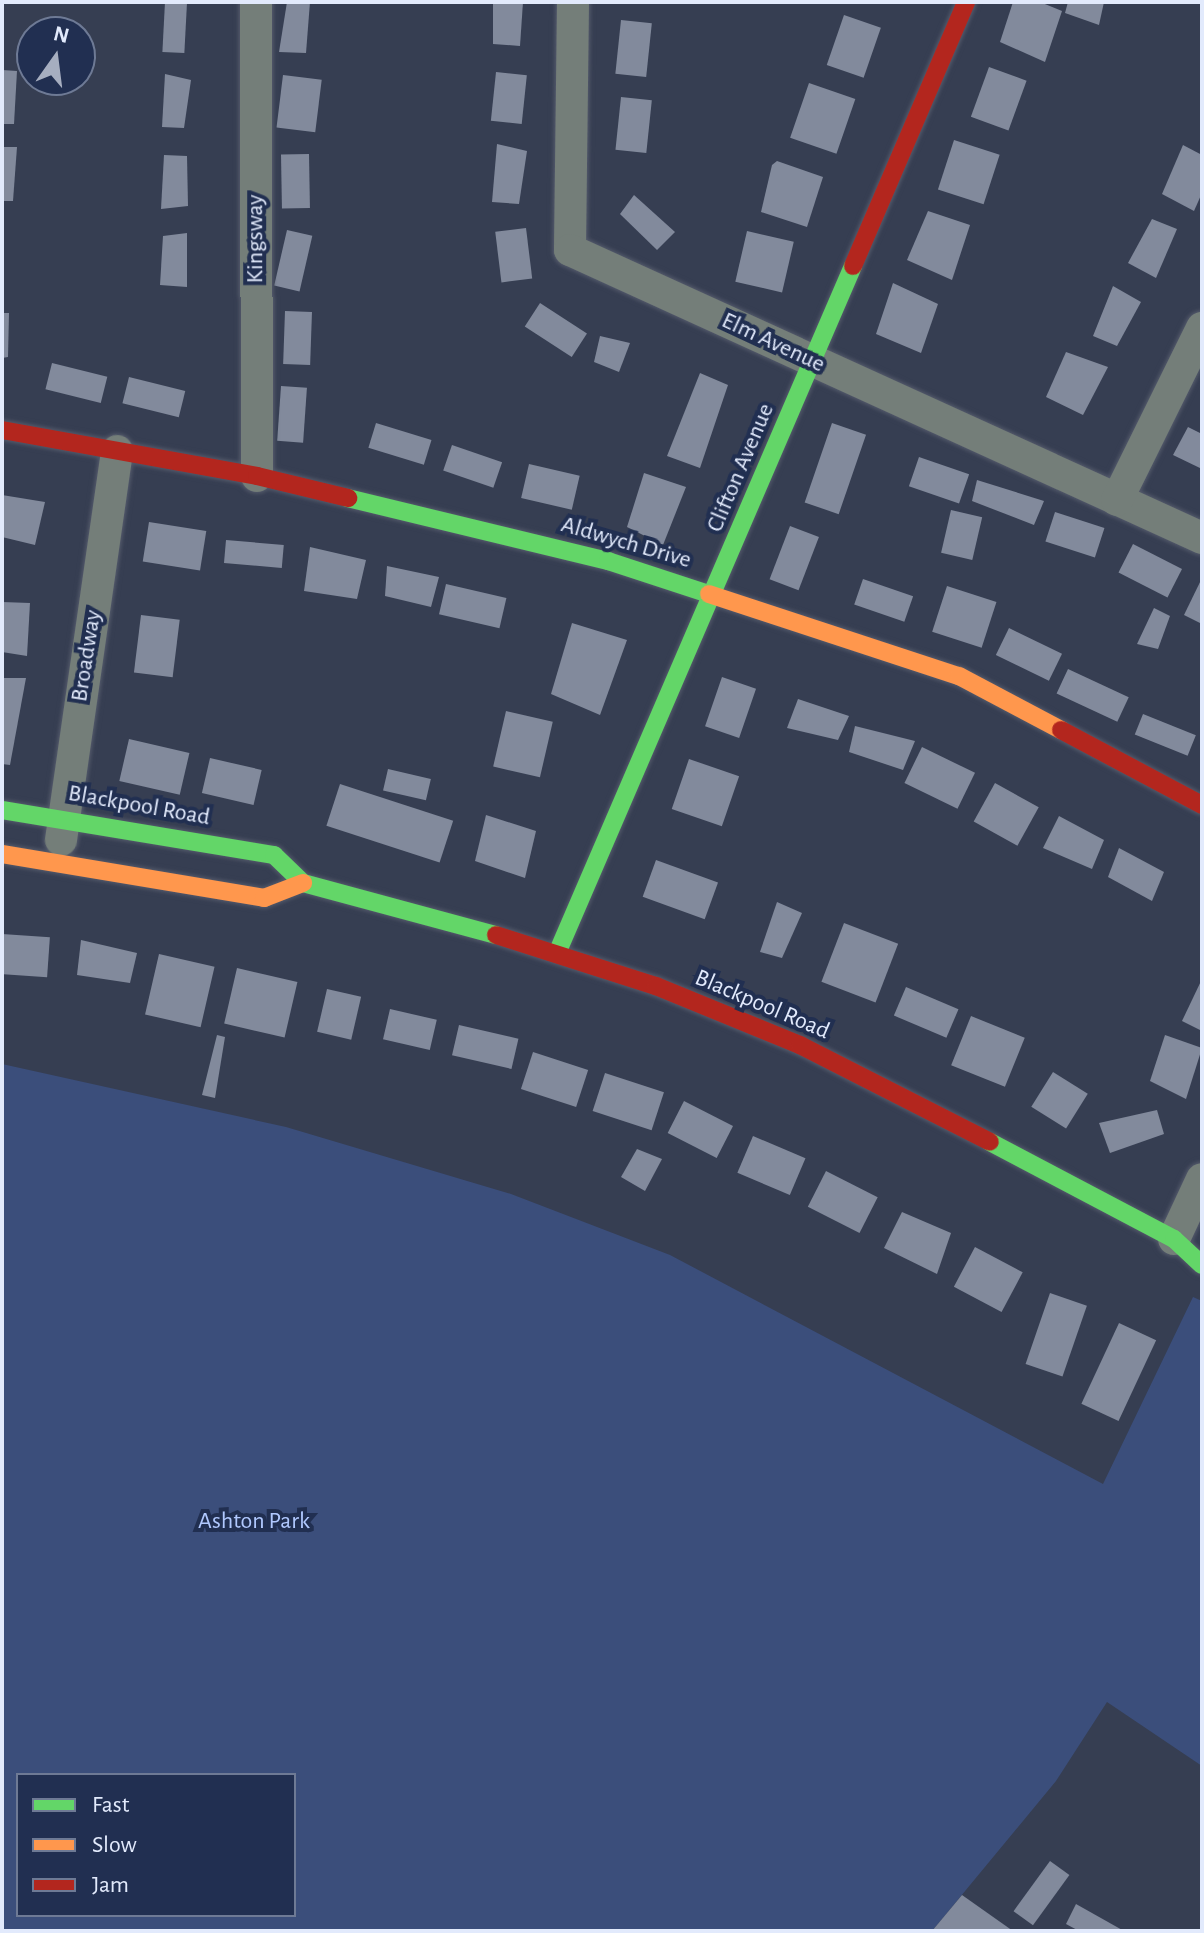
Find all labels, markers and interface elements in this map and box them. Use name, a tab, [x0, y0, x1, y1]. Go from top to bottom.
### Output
north arrow	[16, 16, 96, 96]
text: N	[51, 22, 71, 47]
street label: Kingsway	[242, 195, 270, 283]
street label: Elm Avenue	[717, 307, 829, 379]
street label: Clifton Avenue	[701, 399, 781, 537]
street label: Aldwych Drive	[558, 511, 694, 575]
street label: Broadway	[66, 608, 108, 704]
street label: Blackpool Road	[66, 779, 212, 833]
street label: Blackpool Road	[690, 964, 834, 1046]
park label: Ashton Park	[198, 1508, 310, 1536]
legend	[16, 1773, 296, 1917]
text: Fast	[92, 1793, 129, 1817]
text: Slow	[92, 1833, 137, 1857]
text: Jam	[92, 1873, 129, 1897]

